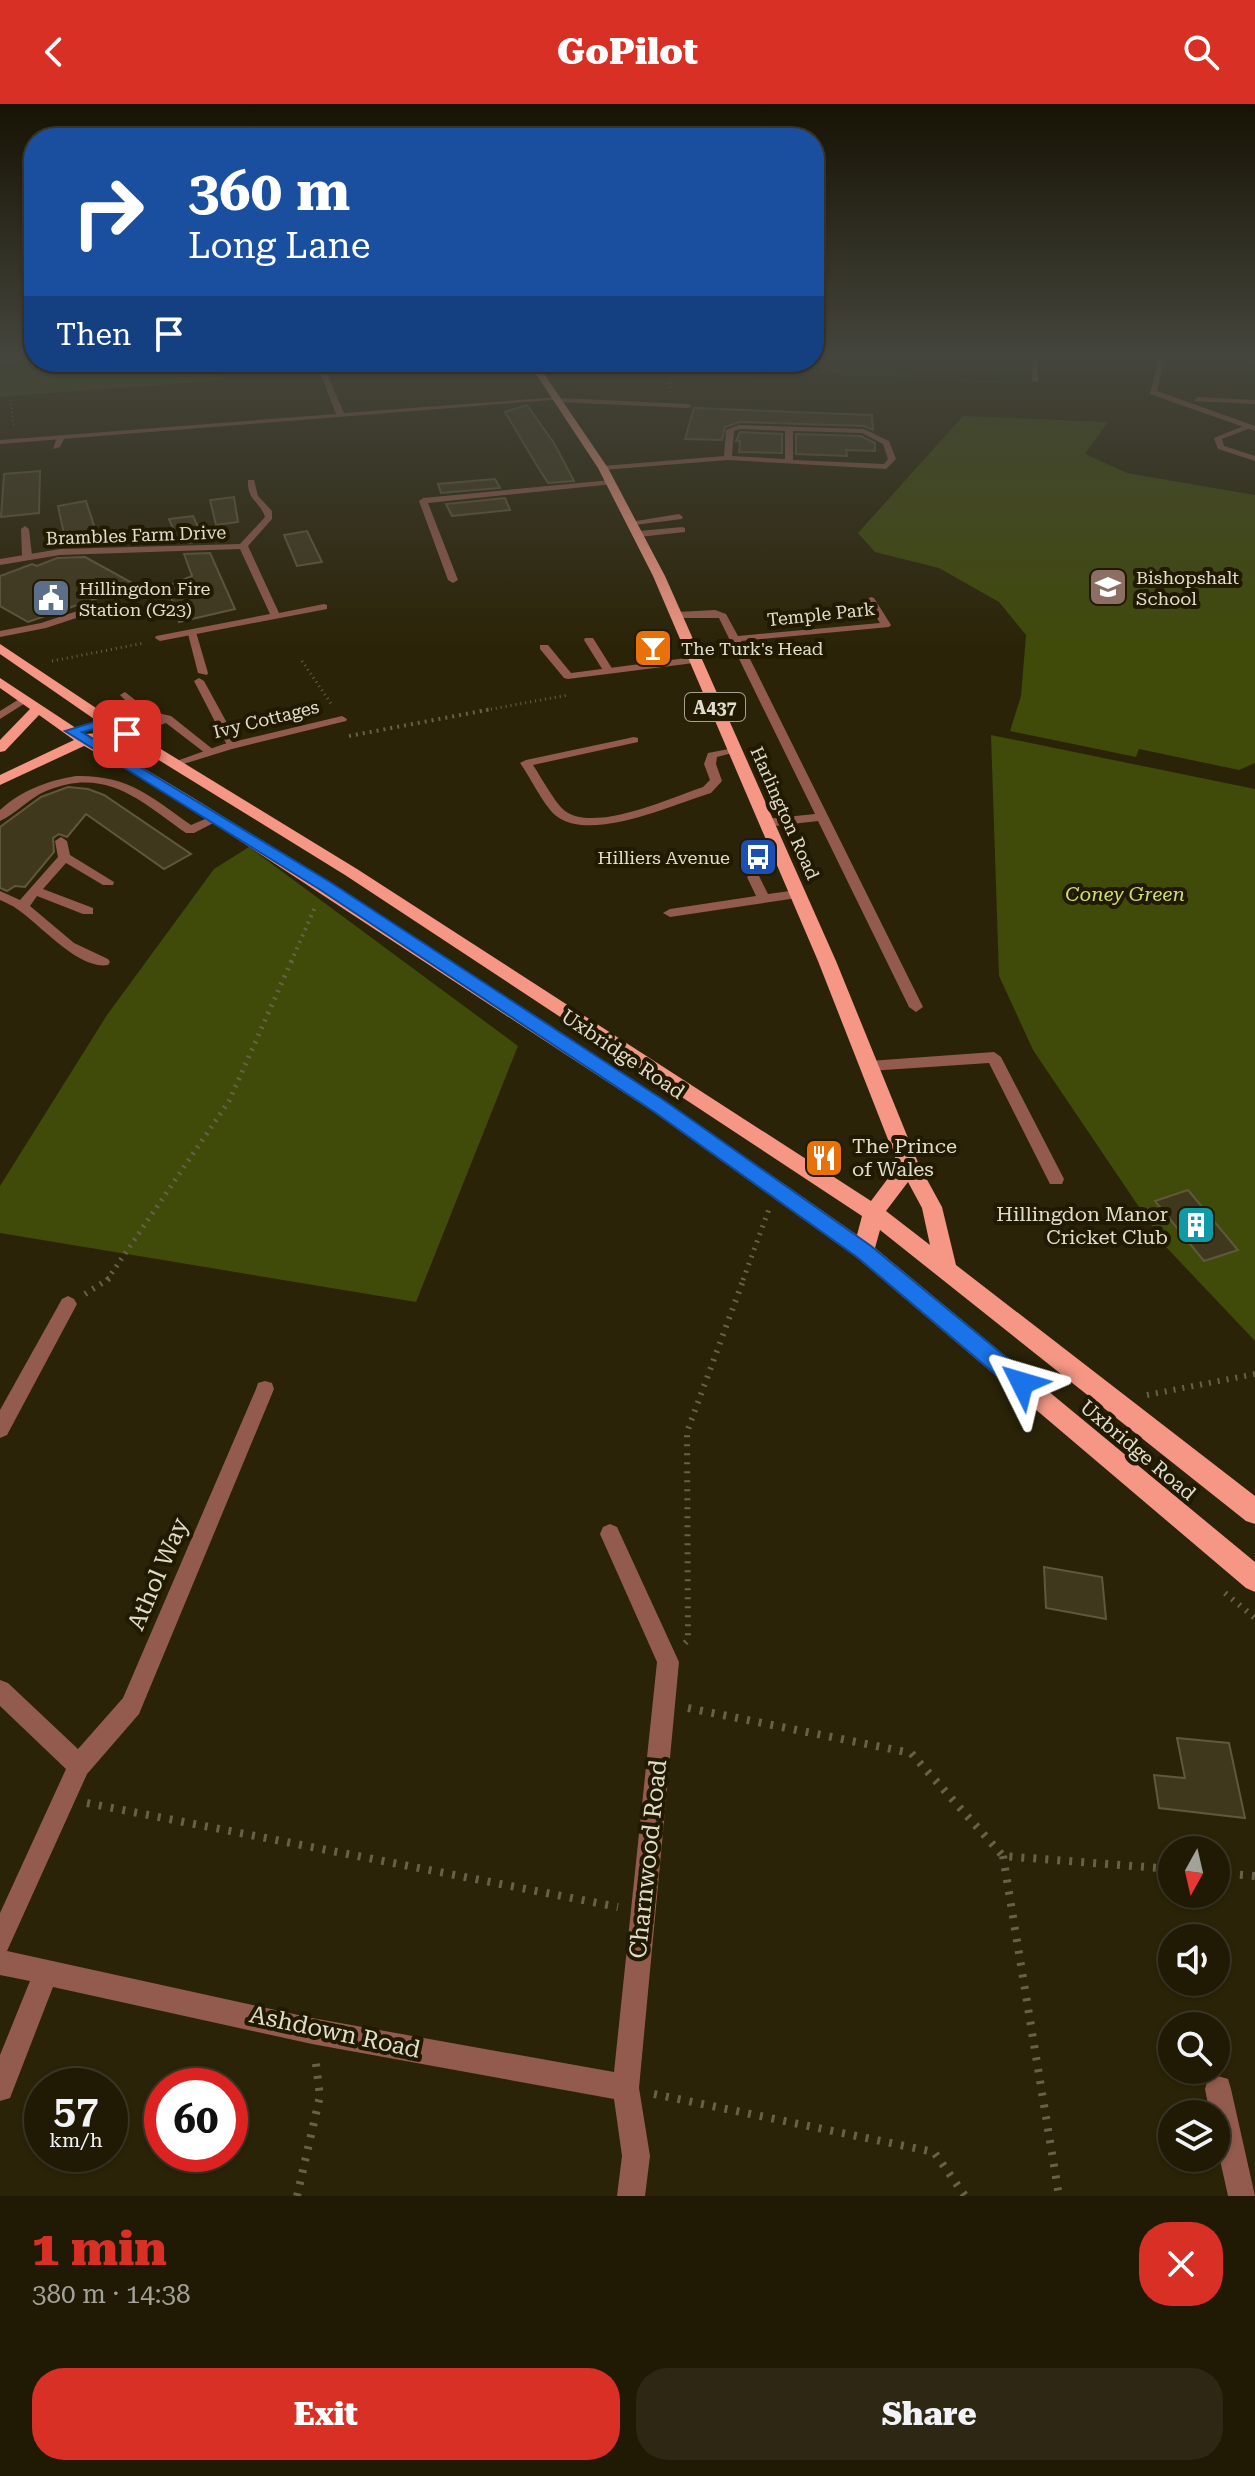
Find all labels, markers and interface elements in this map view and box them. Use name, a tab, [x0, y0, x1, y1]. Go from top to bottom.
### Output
icon: back	[32, 30, 76, 74]
icon: search	[1179, 30, 1223, 74]
text: GoPilot	[557, 31, 698, 73]
text: 360 m	[188, 158, 350, 224]
icon: right	[56, 160, 160, 264]
text: Long Lane	[188, 225, 370, 267]
icon: arrive	[147, 312, 191, 356]
text: Then	[56, 317, 131, 352]
street label: Brambles Farm Drive	[46, 521, 227, 549]
school or university icon: Bishopshalt School	[1087, 566, 1129, 608]
place label: Bishopshalt School	[1136, 567, 1239, 609]
public building icon: Hillingdon Fire Station (G23)	[30, 577, 72, 619]
place label: Hillingdon Fire Station (G23)	[79, 578, 210, 620]
street label: Temple Park	[766, 598, 876, 630]
bar icon: The Turk's Head	[632, 627, 674, 669]
place label: The Turk's Head	[681, 638, 824, 659]
road number: A437	[685, 693, 745, 721]
street label: Ivy Cottages	[211, 696, 321, 742]
pin	[93, 700, 161, 768]
icon: arrive	[105, 712, 149, 756]
street label: Harlington Road	[746, 743, 824, 883]
bus stop icon: Hilliers Avenue	[737, 836, 779, 878]
place label: Hilliers Avenue	[597, 847, 730, 868]
park label: Coney Green	[1065, 882, 1185, 906]
street label: Uxbridge Road	[557, 1004, 689, 1104]
place label: The Prince of Wales	[852, 1134, 957, 1181]
restaurant icon: The Prince of Wales	[803, 1137, 845, 1179]
place label: Hillingdon Manor Cricket Club	[996, 1202, 1168, 1249]
building icon: Hillingdon Manor Cricket Club	[1175, 1204, 1217, 1246]
position arrow	[980, 1341, 1064, 1425]
street label: Uxbridge Road	[1075, 1395, 1201, 1505]
street label: Athol Way	[122, 1513, 194, 1634]
street label: Charnwood Road	[624, 1758, 672, 1960]
north arrow	[1158, 1836, 1230, 1908]
map controls	[1158, 1836, 1230, 2172]
button: sound	[1158, 1924, 1230, 1996]
street label: Ashdown Road	[247, 2000, 423, 2064]
button: search	[1158, 2012, 1230, 2084]
speed limit sign: 60	[144, 2068, 248, 2172]
text: 57	[54, 2086, 98, 2133]
button: layers	[1158, 2100, 1230, 2172]
text: km/h	[49, 2128, 103, 2152]
text: 1 min	[32, 2221, 167, 2277]
button: close	[1139, 2222, 1223, 2306]
text: 380 m · 14:38	[32, 2279, 191, 2309]
button: Exit	[32, 2368, 620, 2460]
button: Share	[636, 2368, 1223, 2460]

